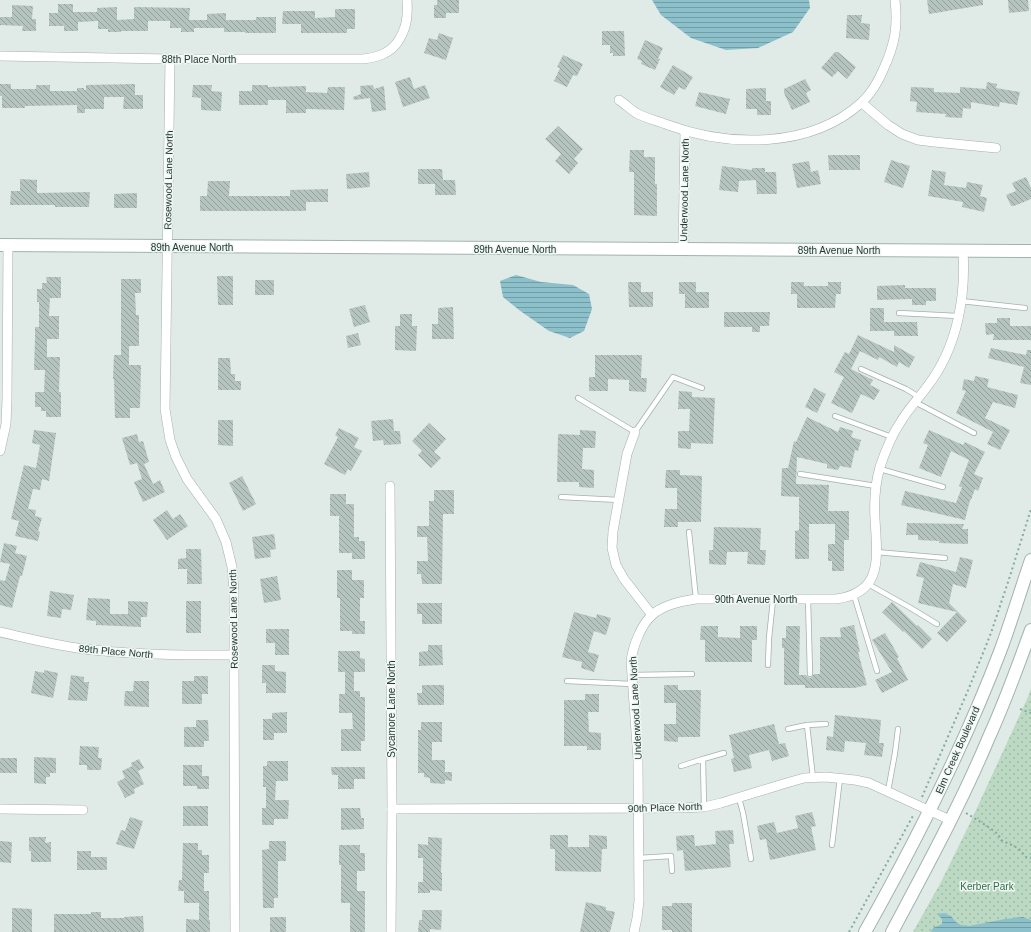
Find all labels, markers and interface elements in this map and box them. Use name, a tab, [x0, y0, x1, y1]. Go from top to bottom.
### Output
street label: 88th Place North	[162, 54, 236, 65]
street label: Rosewood Lane North	[162, 130, 175, 230]
street label: Underwood Lane North	[678, 138, 691, 242]
street label: 89th Avenue North	[151, 242, 233, 253]
street label: 89th Avenue North	[474, 244, 556, 255]
street label: 89th Avenue North	[798, 245, 880, 256]
street label: Rosewood Lane North	[227, 569, 240, 669]
street label: 90th Avenue North	[715, 594, 797, 605]
street label: 89th Place North	[78, 643, 154, 660]
street label: Underwood Lane North	[627, 656, 644, 760]
street label: Sycamore Lane North	[386, 660, 397, 758]
street label: Elm Creek Boulevard	[933, 705, 982, 796]
street label: 90th Place North	[628, 801, 702, 814]
park label: Kerber Park	[960, 881, 1015, 892]

